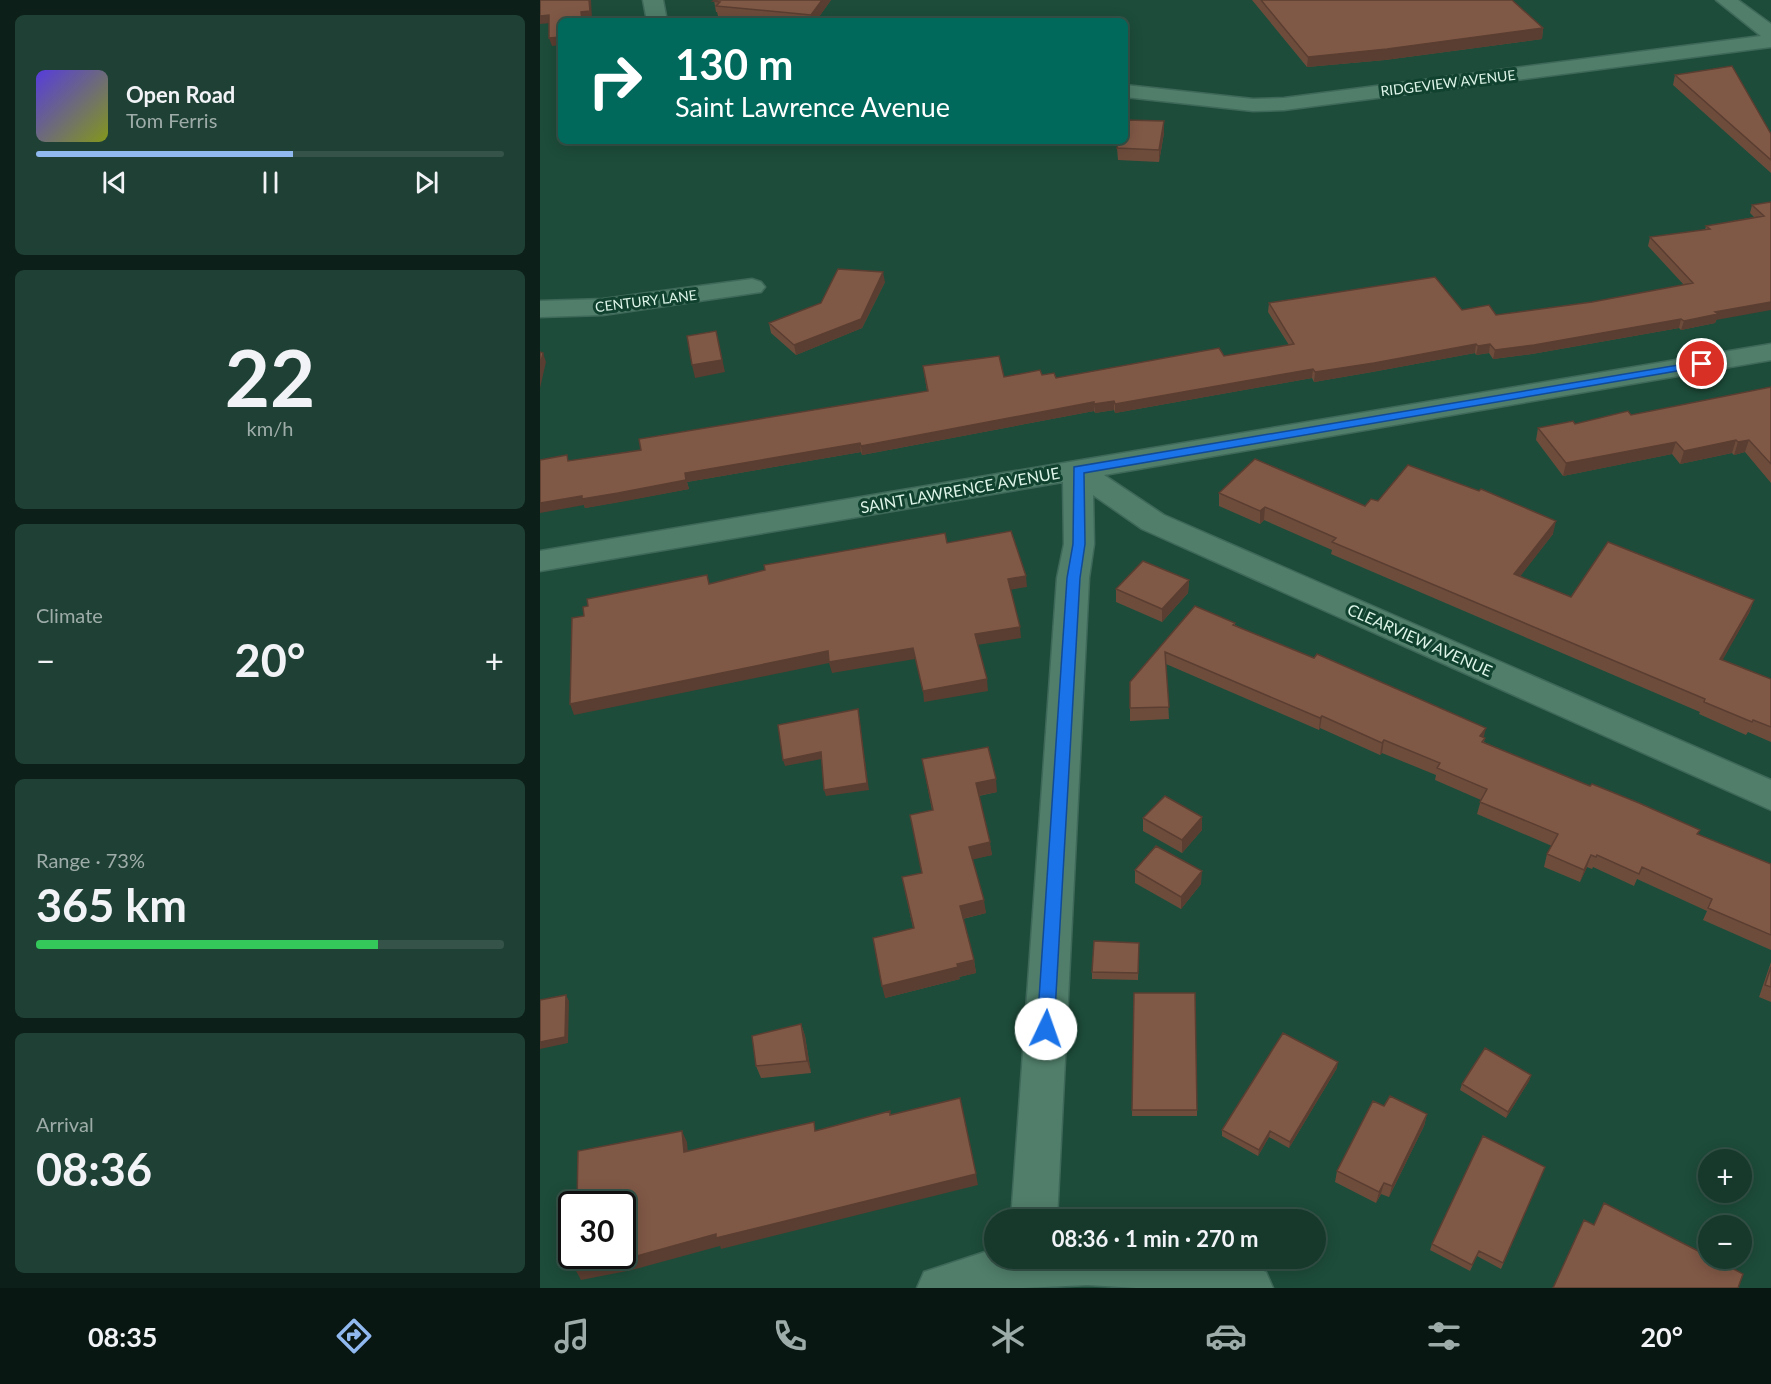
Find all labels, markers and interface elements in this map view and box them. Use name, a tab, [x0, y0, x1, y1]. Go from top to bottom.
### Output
text: 130 m	[675, 39, 793, 89]
icon: right	[576, 42, 654, 120]
street label: RIDGEVIEW AVENUE	[1379, 66, 1516, 99]
text: Open Road	[126, 81, 235, 108]
text: Saint Lawrence Avenue	[675, 90, 950, 123]
text: Tom Ferris	[126, 108, 217, 132]
icon: previous	[98, 166, 131, 199]
icon: pause	[254, 166, 287, 199]
icon: next	[410, 166, 443, 199]
street label: CENTURY LANE	[594, 286, 698, 315]
text: 22	[225, 330, 315, 424]
pin	[1676, 338, 1727, 389]
icon: arrive	[1685, 347, 1718, 380]
text: km/h	[247, 416, 293, 440]
street label: SAINT LAWRENCE AVENUE	[859, 463, 1061, 516]
street label: CLEARVIEW AVENUE	[1345, 599, 1496, 680]
text: Climate	[36, 603, 103, 627]
text: 20°	[235, 633, 305, 687]
text: −	[36, 640, 55, 680]
text: +	[485, 640, 504, 680]
text: Range · 73%	[36, 848, 145, 872]
text: 365 km	[36, 878, 187, 932]
position arrow	[1014, 997, 1078, 1061]
text: Arrival	[36, 1112, 94, 1136]
text: 08:36	[36, 1142, 152, 1196]
map controls	[1698, 1149, 1752, 1269]
button: +	[1698, 1149, 1752, 1203]
speed limit sign: 30	[558, 1191, 636, 1269]
button: −	[1698, 1215, 1752, 1269]
text: 08:36 · 1 min · 270 m	[1052, 1225, 1258, 1252]
icon: directions	[333, 1315, 375, 1357]
icon: music	[551, 1315, 593, 1357]
icon: phone	[769, 1315, 811, 1357]
icon: climate	[987, 1315, 1029, 1357]
icon: car	[1205, 1315, 1247, 1357]
icon: filters	[1423, 1315, 1465, 1357]
text: 08:35	[88, 1320, 158, 1353]
text: 20°	[1640, 1320, 1683, 1353]

